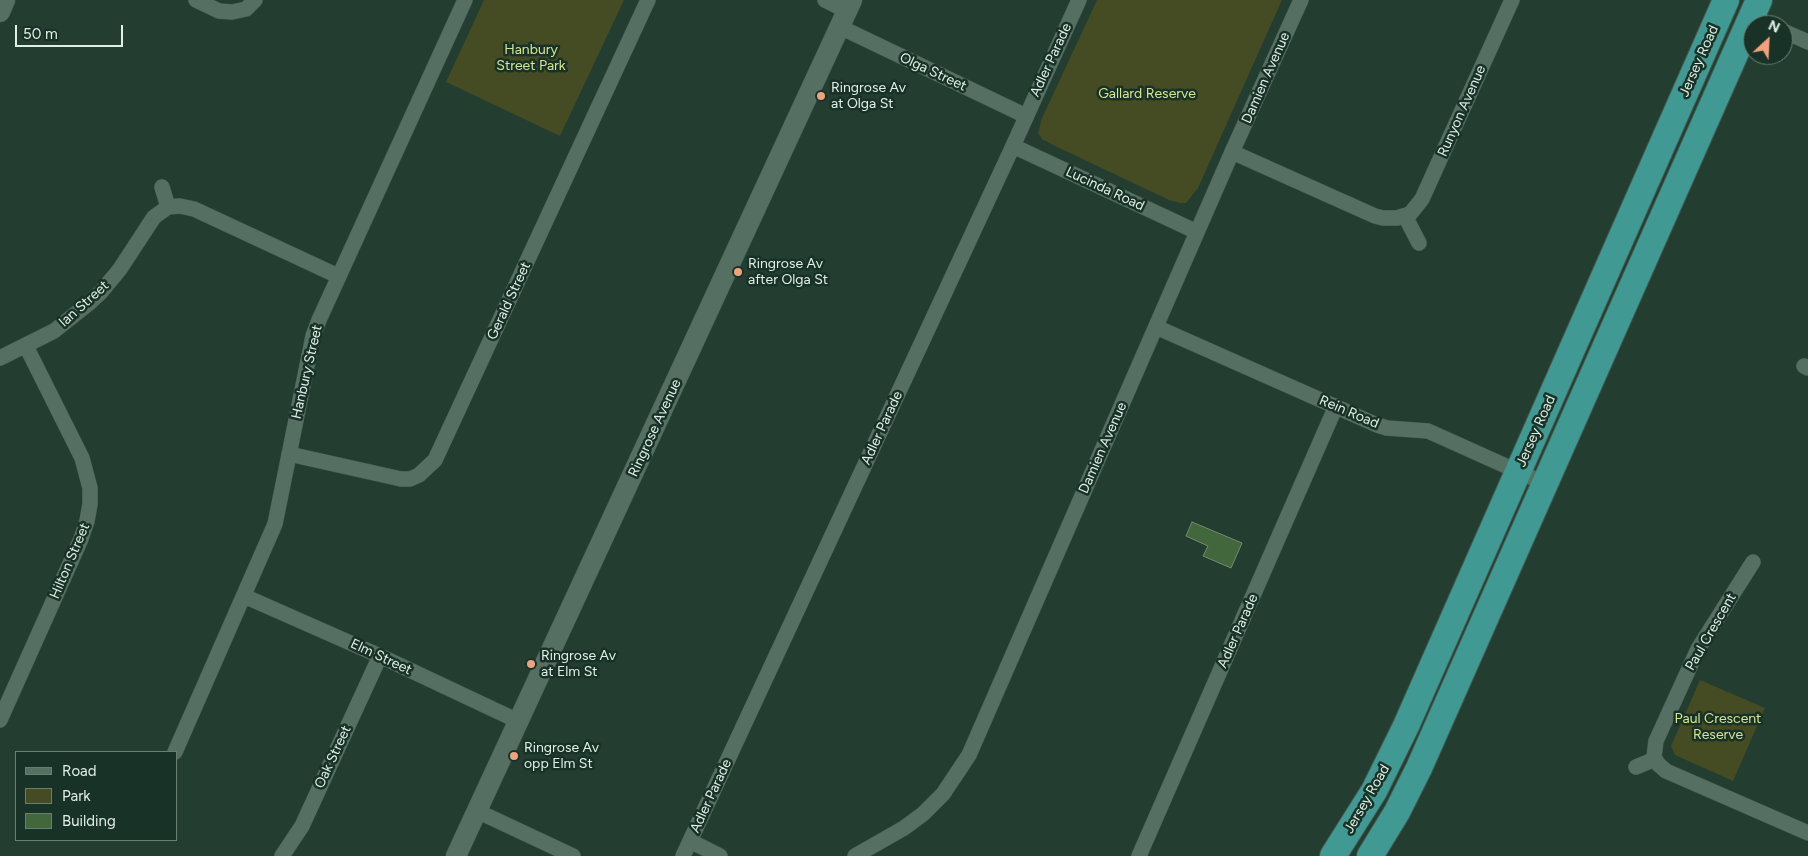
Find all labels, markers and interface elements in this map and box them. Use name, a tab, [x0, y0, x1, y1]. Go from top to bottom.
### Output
scale bar	[18, 15, 125, 47]
north arrow	[1743, 15, 1793, 65]
text: N	[1766, 17, 1783, 37]
street label: Adler Parade	[1027, 21, 1075, 99]
street label: Jersey Road	[1676, 23, 1722, 99]
text: 50 m	[23, 25, 58, 43]
street label: Damien Avenue	[1238, 30, 1294, 126]
park label: Hanbury Street Park	[496, 42, 566, 74]
street label: Olga Street	[897, 49, 969, 95]
street label: Runyon Avenue	[1434, 63, 1490, 159]
place label: Ringrose Av at Olga St	[831, 80, 906, 112]
park label: Gallard Reserve	[1098, 86, 1196, 102]
marker: Ringrose Av at Olga St	[815, 90, 827, 102]
street label: Lucinda Road	[1063, 163, 1147, 215]
place label: Ringrose Av after Olga St	[748, 256, 828, 288]
street label: Gerald Street	[484, 259, 534, 343]
marker: Ringrose Av after Olga St	[732, 266, 744, 278]
street label: Ian Street	[56, 277, 112, 331]
street label: Hanbury Street	[288, 323, 326, 421]
street label: Ringrose Avenue	[625, 376, 685, 480]
street label: Adler Parade	[858, 389, 906, 467]
street label: Rein Road	[1317, 392, 1381, 432]
street label: Jersey Road	[1513, 393, 1559, 469]
street label: Damien Avenue	[1075, 400, 1131, 496]
street label: Hilton Street	[47, 521, 93, 601]
street label: Paul Crescent	[1682, 590, 1740, 674]
street label: Adler Parade	[1214, 591, 1262, 671]
street label: Elm Street	[348, 635, 414, 679]
place label: Ringrose Av at Elm St	[541, 648, 616, 680]
marker: Ringrose Av at Elm St	[525, 658, 537, 670]
park label: Paul Crescent Reserve	[1675, 711, 1761, 744]
street label: Oak Street	[311, 723, 355, 791]
place label: Ringrose Av opp Elm St	[524, 740, 599, 772]
marker: Ringrose Av opp Elm St	[508, 750, 520, 762]
legend	[15, 751, 178, 841]
street label: Adler Parade	[687, 757, 735, 835]
text: Road	[62, 762, 97, 780]
street label: Jersey Road	[1341, 762, 1393, 836]
text: Park	[62, 787, 91, 805]
text: Building	[62, 812, 116, 830]

